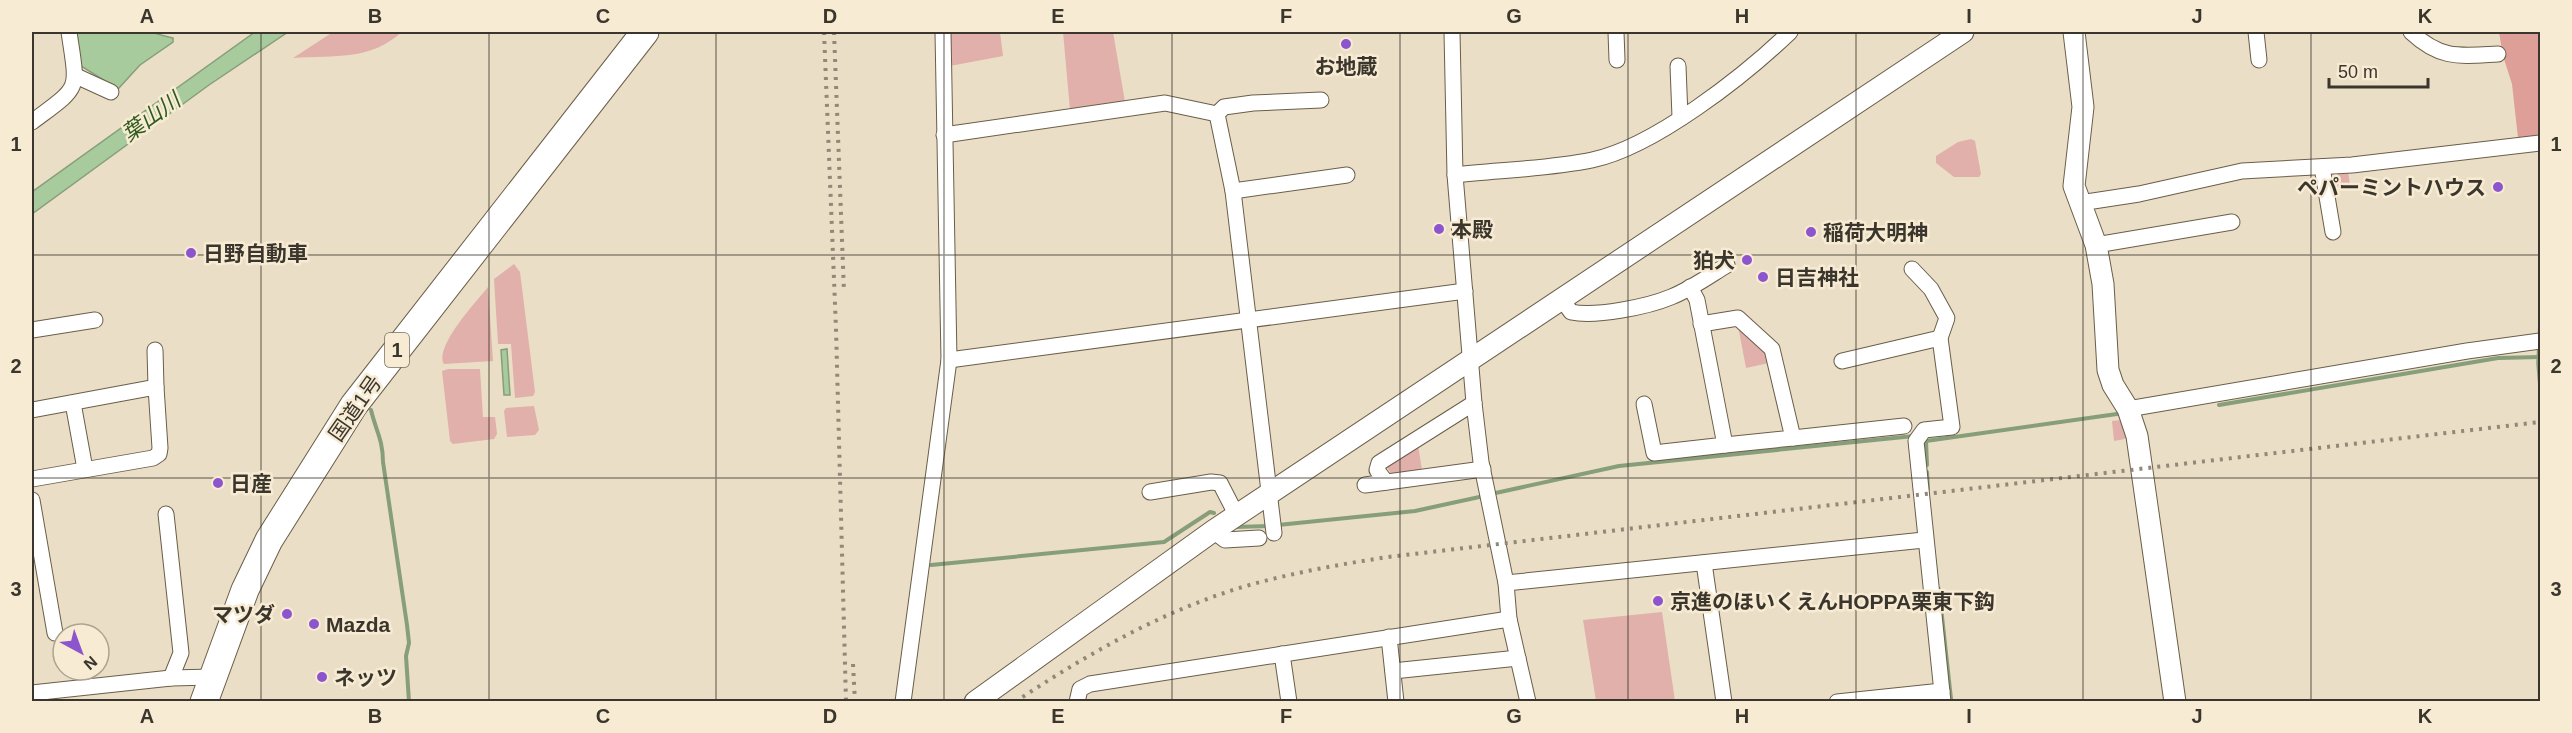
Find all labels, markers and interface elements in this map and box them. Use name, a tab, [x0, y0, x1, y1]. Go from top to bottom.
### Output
text: A	[140, 5, 154, 27]
text: B	[368, 5, 382, 27]
text: C	[596, 5, 610, 27]
text: D	[823, 5, 837, 27]
text: E	[1051, 5, 1065, 27]
text: F	[1280, 5, 1292, 27]
text: G	[1506, 5, 1522, 27]
text: H	[1735, 5, 1749, 27]
text: I	[1966, 5, 1972, 27]
text: J	[2191, 5, 2203, 27]
text: K	[2418, 5, 2433, 27]
marker: お地蔵	[1339, 37, 1353, 51]
scale bar	[2329, 51, 2428, 89]
place label: お地蔵	[1315, 55, 1378, 78]
text: 50 m	[2338, 62, 2378, 82]
water label: 葉山川	[117, 86, 187, 147]
text: 1	[10, 133, 22, 155]
text: 1	[2550, 133, 2562, 155]
place label: ペパーミントハウス	[2297, 176, 2486, 199]
marker: ペパーミントハウス	[2491, 180, 2505, 194]
place label: 本殿	[1451, 218, 1493, 241]
place label: 稲荷大明神	[1823, 221, 1928, 244]
marker: 本殿	[1432, 222, 1446, 236]
marker: 稲荷大明神	[1804, 225, 1818, 239]
place label: 日野自動車	[203, 242, 308, 265]
marker: 日野自動車	[184, 246, 198, 260]
place label: 狛犬	[1693, 249, 1735, 272]
marker: 狛犬	[1740, 253, 1754, 267]
place label: 日吉神社	[1775, 266, 1859, 289]
marker: 日吉神社	[1756, 270, 1770, 284]
road number: 1	[385, 333, 409, 367]
text: 2	[10, 355, 22, 377]
text: 2	[2550, 355, 2562, 377]
street label: 国道1号	[324, 371, 386, 445]
place label: 日産	[230, 472, 272, 495]
marker: 日産	[211, 476, 225, 490]
text: 3	[10, 578, 22, 600]
text: 3	[2550, 578, 2562, 600]
place label: 京進のほいくえんHOPPA栗東下鈎	[1670, 590, 1995, 613]
marker: 京進のほいくえんHOPPA栗東下鈎	[1651, 594, 1665, 608]
place label: マツダ	[212, 603, 275, 626]
marker: マツダ	[280, 607, 294, 621]
place label: Mazda	[326, 613, 391, 636]
marker: Mazda	[307, 617, 321, 631]
north arrow	[51, 622, 111, 682]
text: N	[81, 653, 100, 673]
place label: ネッツ	[334, 666, 397, 689]
marker: ネッツ	[315, 670, 329, 684]
text: A	[140, 705, 154, 727]
text: B	[368, 705, 382, 727]
text: C	[596, 705, 610, 727]
text: D	[823, 705, 837, 727]
text: E	[1051, 705, 1065, 727]
text: F	[1280, 705, 1292, 727]
text: G	[1506, 705, 1522, 727]
text: H	[1735, 705, 1749, 727]
text: I	[1966, 705, 1972, 727]
text: J	[2191, 705, 2203, 727]
text: K	[2418, 705, 2433, 727]

